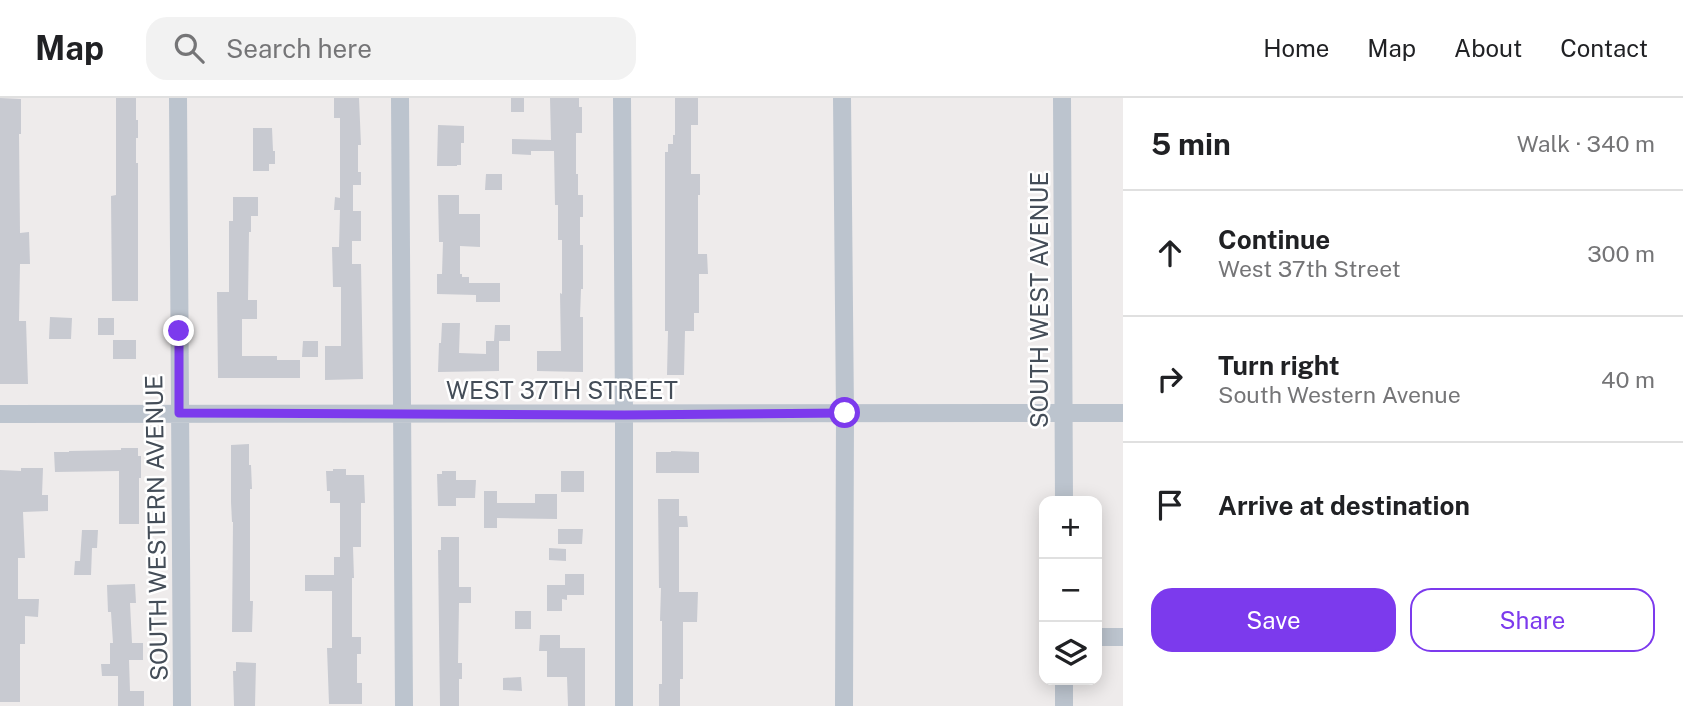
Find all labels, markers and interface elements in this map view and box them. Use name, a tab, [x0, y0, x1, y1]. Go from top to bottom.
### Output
search box	[146, 17, 636, 80]
text: Map	[35, 29, 104, 67]
icon: search	[170, 29, 208, 67]
text: Search here	[226, 33, 372, 64]
text: Home	[1263, 34, 1329, 62]
text: Map	[1367, 34, 1416, 62]
text: About	[1454, 34, 1522, 62]
text: Contact	[1560, 34, 1648, 62]
text: 5 min	[1151, 126, 1231, 162]
text: Walk · 340 m	[1517, 130, 1655, 157]
street label: SOUTH WEST AVENUE	[1025, 172, 1053, 428]
text: Continue	[1218, 224, 1330, 255]
icon: ahead	[1151, 234, 1189, 272]
text: 300 m	[1587, 240, 1655, 267]
text: West 37th Street	[1218, 255, 1401, 282]
route end	[163, 315, 194, 346]
text: Turn right	[1218, 350, 1340, 381]
icon: right	[1151, 360, 1189, 398]
text: 40 m	[1601, 366, 1655, 393]
street label: SOUTH WESTERN AVENUE	[139, 375, 173, 681]
street label: WEST 37TH STREET	[446, 376, 678, 404]
text: South Western Avenue	[1218, 381, 1461, 408]
route start	[829, 397, 860, 428]
icon: arrive	[1151, 486, 1189, 524]
text: Arrive at destination	[1218, 490, 1470, 521]
map controls	[1039, 496, 1102, 685]
button: +	[1039, 496, 1102, 559]
button: −	[1039, 559, 1102, 622]
button: Save	[1151, 588, 1396, 652]
button: Share	[1410, 588, 1655, 652]
button: layers	[1039, 622, 1102, 685]

